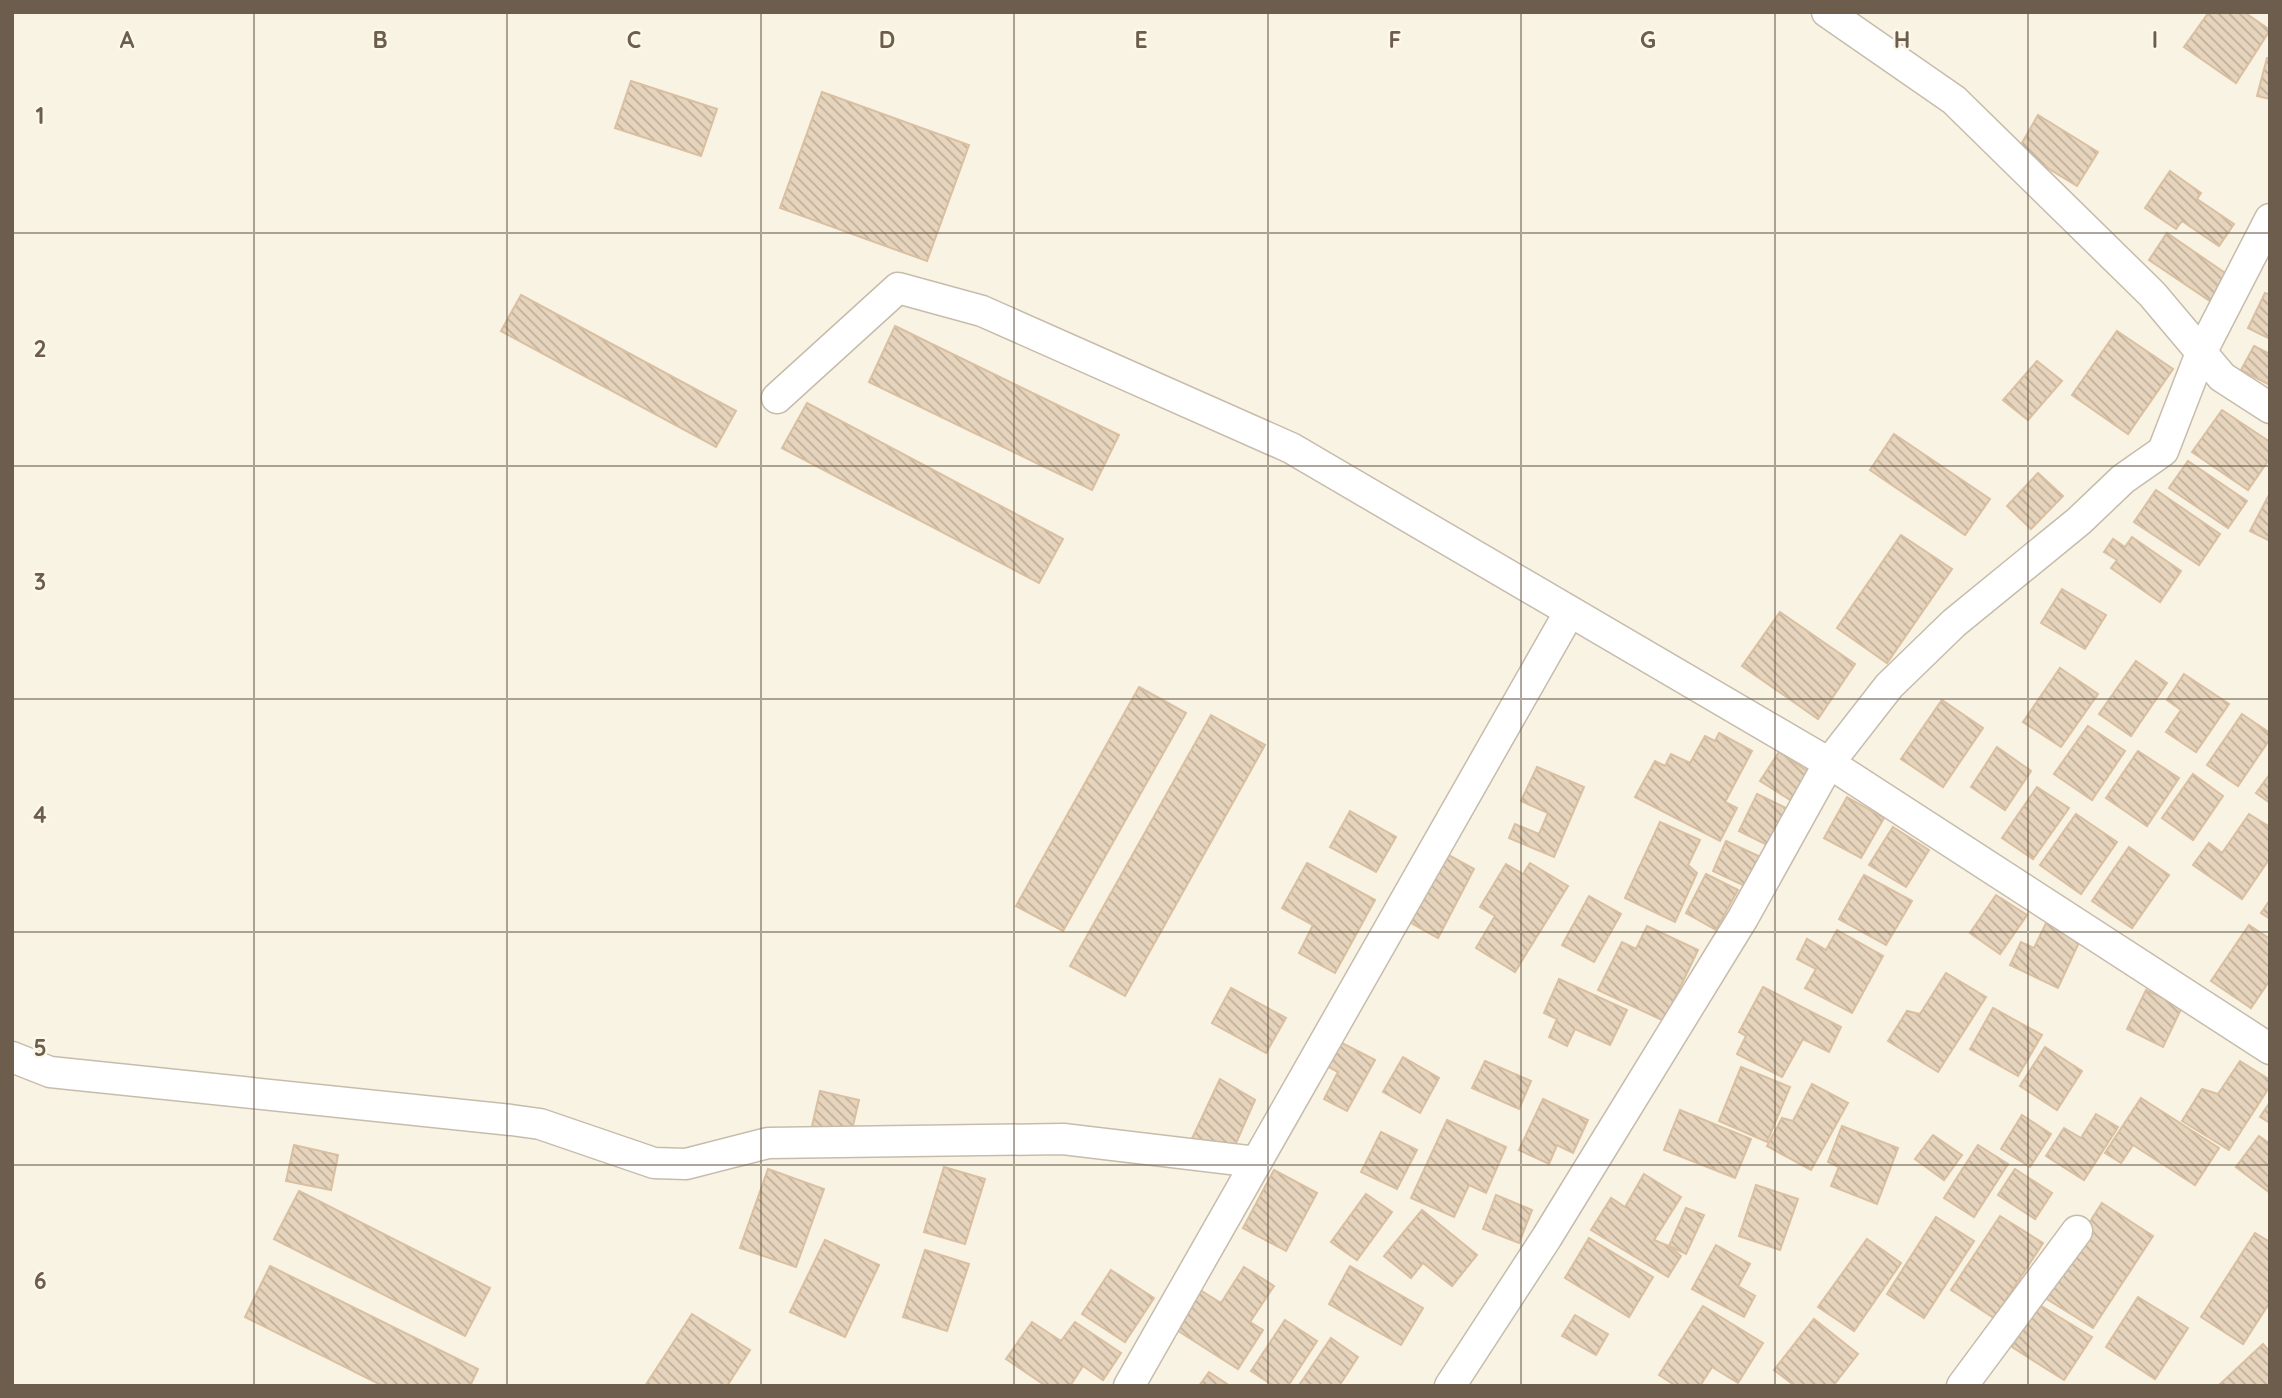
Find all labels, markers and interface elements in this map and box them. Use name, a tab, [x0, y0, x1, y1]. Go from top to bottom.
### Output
text: A	[120, 25, 135, 54]
text: B	[372, 25, 388, 54]
text: C	[627, 25, 641, 54]
text: D	[879, 25, 895, 54]
text: E	[1134, 25, 1148, 54]
text: F	[1389, 25, 1401, 54]
text: G	[1640, 25, 1656, 54]
text: H	[1894, 25, 1910, 54]
text: I	[2152, 25, 2158, 54]
text: 1	[36, 101, 44, 130]
text: 2	[33, 334, 47, 363]
text: 3	[34, 567, 46, 596]
text: 4	[33, 800, 47, 829]
text: 5	[33, 1033, 47, 1062]
text: 6	[34, 1266, 46, 1295]

